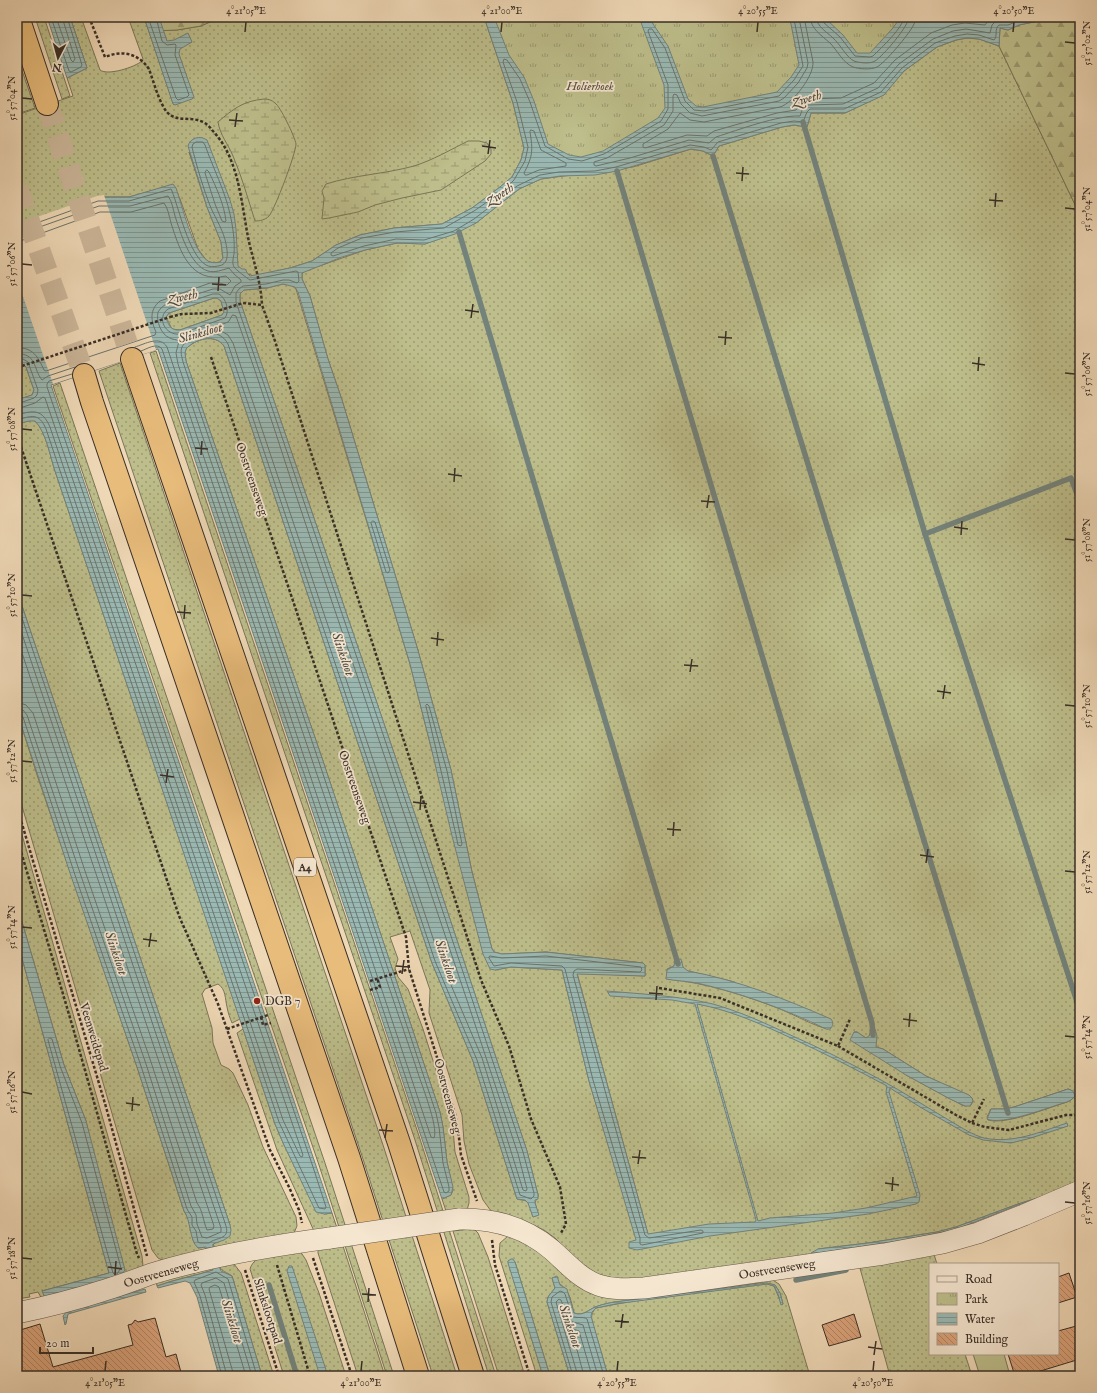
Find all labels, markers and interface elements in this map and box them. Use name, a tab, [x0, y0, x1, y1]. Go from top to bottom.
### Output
text: 4°21'05"E	[226, 5, 266, 18]
text: 4°21'00"E	[482, 5, 523, 18]
text: 4°20'55"E	[738, 5, 778, 18]
text: 4°20'50"E	[994, 5, 1034, 18]
text: 51°57'02"N	[1081, 20, 1094, 65]
north arrow	[38, 38, 78, 78]
text: N	[51, 59, 64, 75]
text: 51°57'04"N	[6, 75, 19, 121]
park label: Holierhoek	[565, 79, 614, 94]
water label: Zweth	[788, 87, 824, 113]
water label: Zweth	[481, 179, 518, 212]
text: 51°57'04"N	[1081, 186, 1094, 232]
text: 51°57'06"N	[6, 241, 19, 286]
water label: Zweth	[164, 286, 200, 310]
water label: Slinksloot	[176, 319, 225, 348]
text: 51°57'06"N	[1081, 351, 1094, 396]
text: 51°57'08"N	[6, 407, 19, 451]
street label: Oostveenseweg	[232, 440, 271, 518]
text: 51°57'08"N	[1081, 518, 1094, 562]
text: 51°57'10"N	[6, 573, 19, 617]
water label: Slinksloot	[327, 630, 358, 679]
text: 51°57'10"N	[1081, 684, 1094, 728]
text: 51°57'12"N	[6, 739, 19, 783]
street label: Oostveenseweg	[335, 748, 374, 826]
text: 51°57'12"N	[1081, 850, 1094, 894]
road number: A4	[294, 858, 316, 876]
text: 51°57'14"N	[6, 905, 19, 949]
water label: Slinksloot	[100, 929, 131, 978]
water label: Slinksloot	[430, 937, 461, 986]
place label: DGB 7	[265, 994, 300, 1009]
marker: DGB 7	[252, 996, 262, 1006]
street label: Veenweidepad	[75, 1000, 111, 1074]
text: 51°57'14"N	[1081, 1015, 1094, 1059]
street label: Oostveenseweg	[430, 1057, 465, 1136]
text: 51°57'16"N	[6, 1070, 19, 1114]
text: 51°57'16"N	[1081, 1181, 1094, 1225]
text: 51°57'18"N	[6, 1236, 19, 1279]
street label: Oostveenseweg	[122, 1256, 201, 1291]
street label: Oostveenseweg	[738, 1256, 817, 1283]
legend	[929, 1263, 1059, 1355]
text: Road	[965, 1272, 993, 1287]
street label: Slinkslootpad	[249, 1276, 285, 1347]
text: Park	[965, 1292, 988, 1307]
water label: Slinksloot	[217, 1297, 247, 1346]
water label: Slinksloot	[554, 1302, 585, 1351]
text: Water	[965, 1312, 996, 1327]
scale bar	[40, 1329, 93, 1355]
text: Building	[965, 1332, 1009, 1347]
text: 20 m	[46, 1336, 69, 1351]
text: 4°21'05"E	[85, 1377, 125, 1390]
text: 4°21'00"E	[341, 1377, 382, 1390]
text: 4°20'55"E	[597, 1377, 637, 1390]
text: 4°20'50"E	[853, 1377, 893, 1390]

